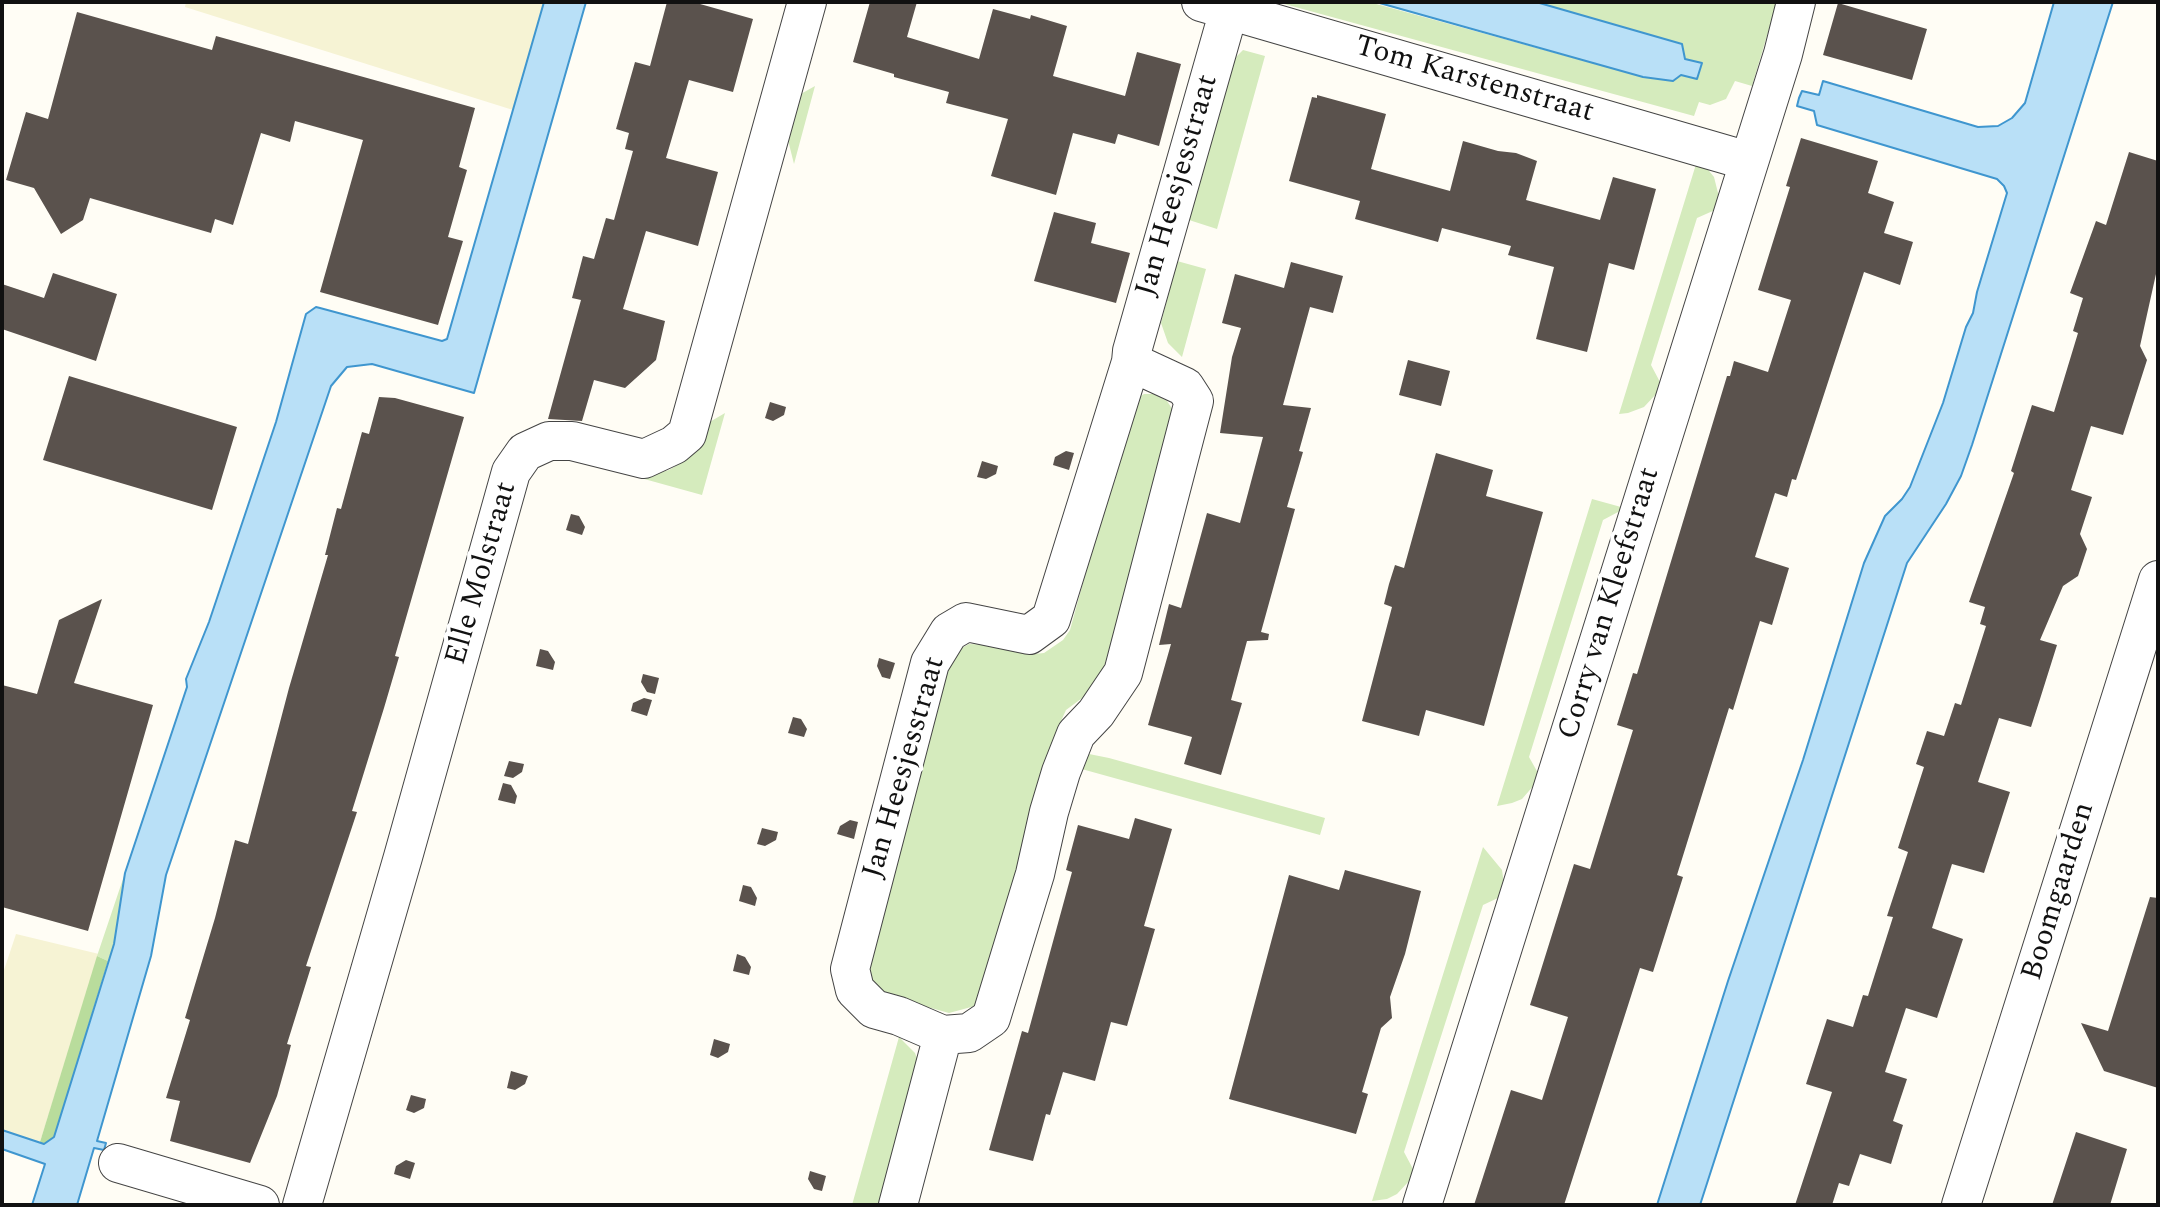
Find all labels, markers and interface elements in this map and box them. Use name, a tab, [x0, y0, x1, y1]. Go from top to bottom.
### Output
street label: Tom Karstenstraat	[1350, 30, 1598, 132]
street label: Jan Heesjesstraat	[1130, 71, 1228, 301]
street label: Corry van Kleefstraat	[1552, 464, 1670, 744]
street label: Elle Molstraat	[440, 478, 526, 670]
street label: Jan Heesjesstraat	[857, 653, 955, 883]
street label: Boomgaarden	[2016, 799, 2104, 985]

